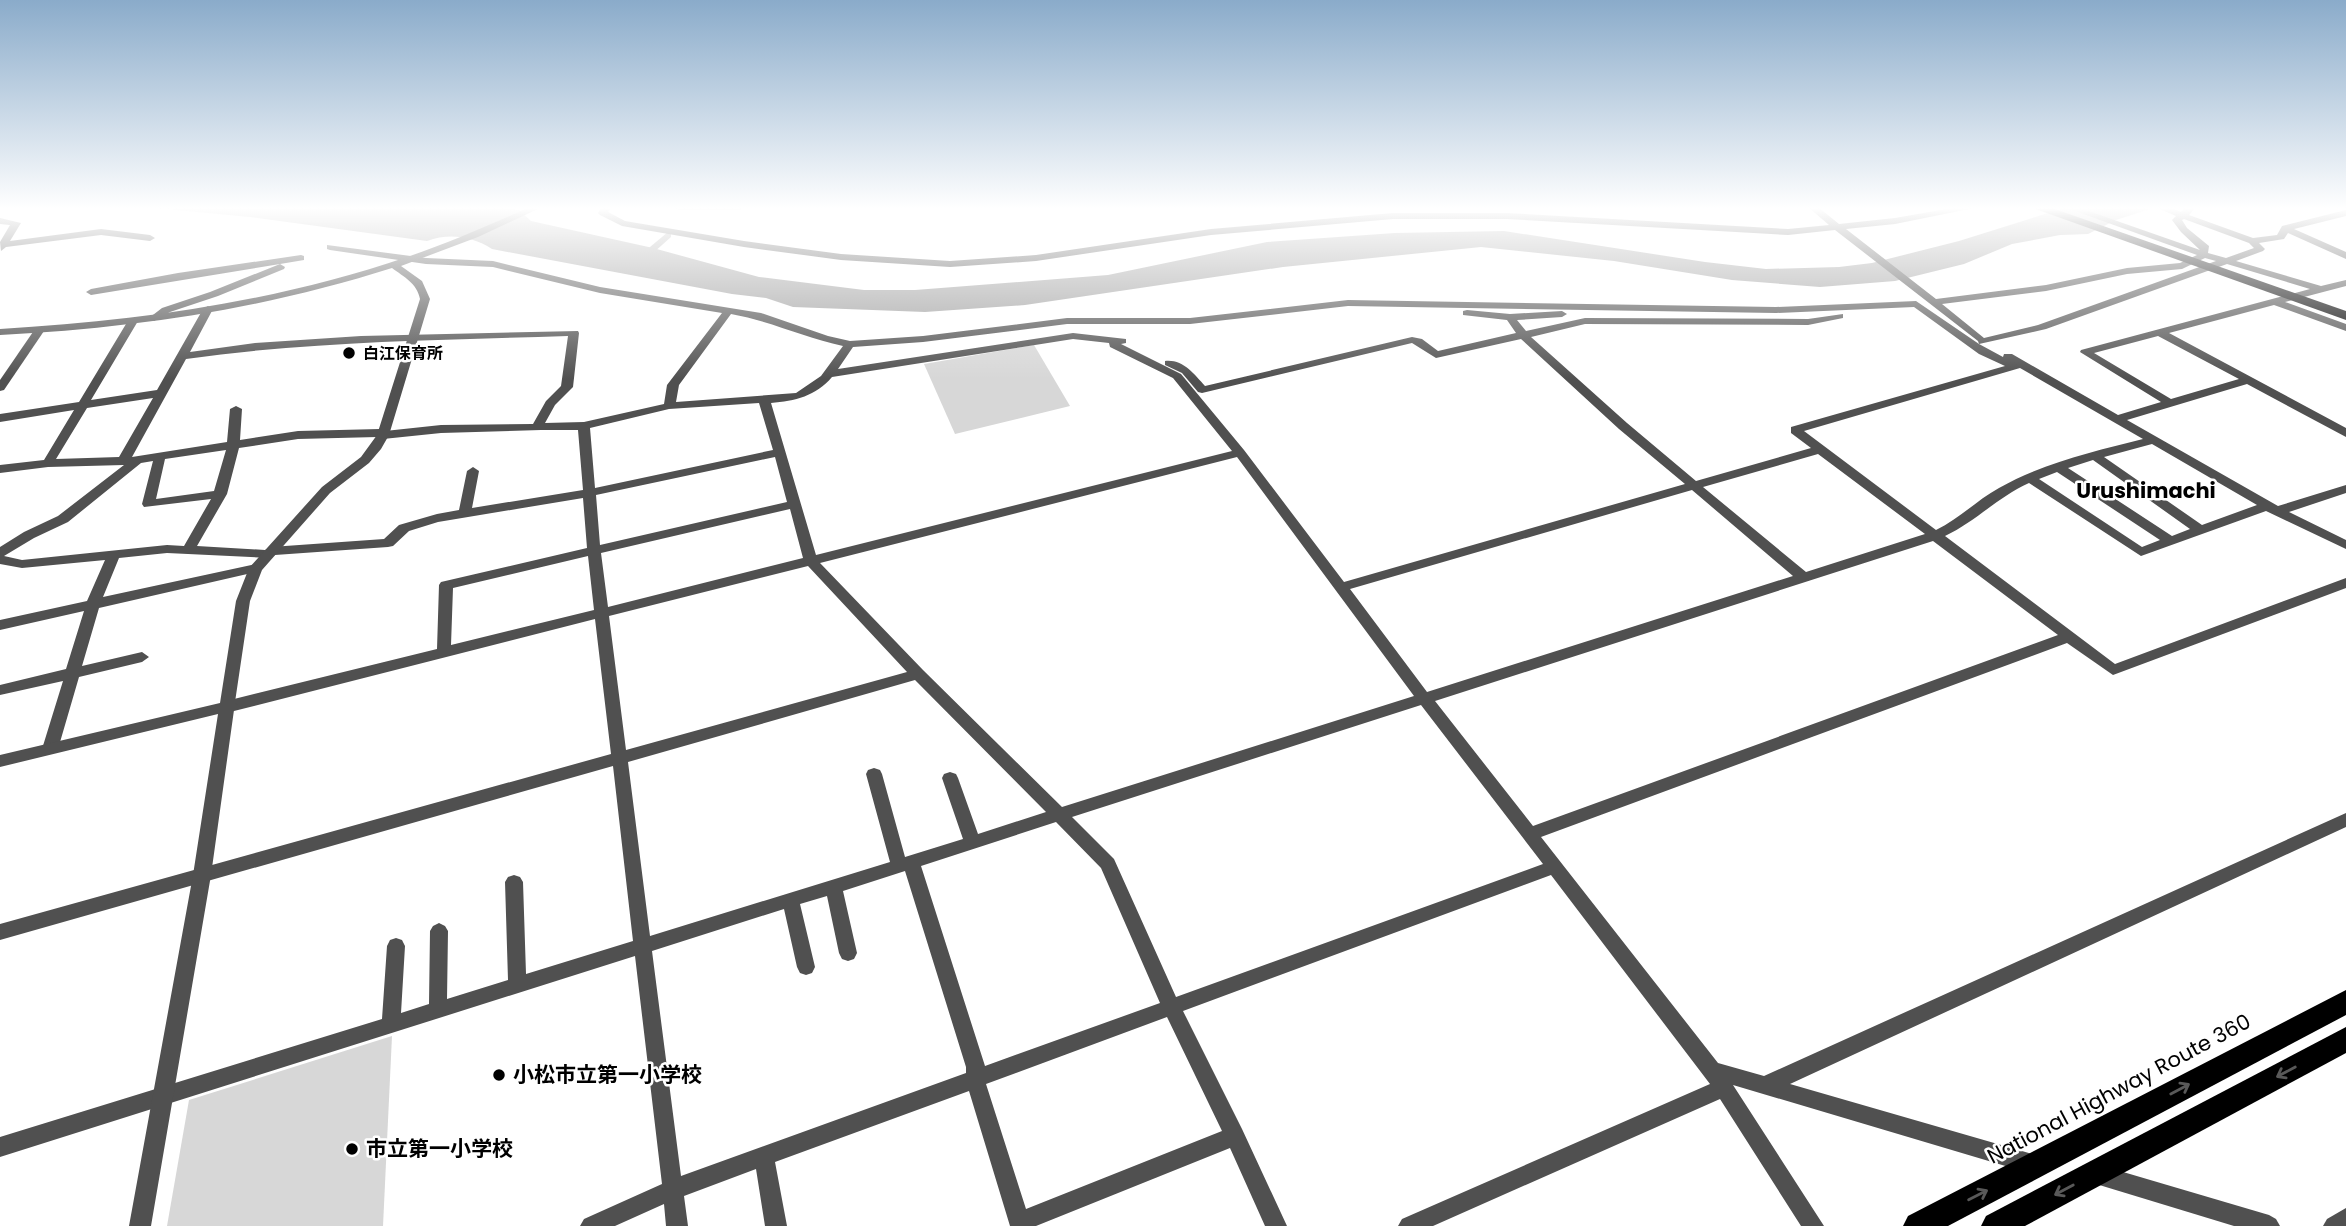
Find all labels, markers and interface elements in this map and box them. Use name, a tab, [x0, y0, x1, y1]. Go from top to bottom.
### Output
place label: 白江保育所	[363, 342, 443, 365]
marker: 白江保育所	[341, 345, 357, 361]
district label: Urushimachi	[2076, 476, 2216, 505]
street label: National Highway Route 360	[1982, 1007, 2256, 1171]
place label: 小松市立第一小学校	[513, 1060, 702, 1089]
one-way arrow	[2276, 1065, 2297, 1079]
marker: 小松市立第一小学校	[491, 1067, 507, 1083]
one-way arrow	[2169, 1082, 2190, 1096]
place label: 市立第一小学校	[366, 1134, 513, 1163]
marker: 市立第一小学校	[344, 1141, 360, 1157]
one-way arrow	[2054, 1184, 2074, 1198]
one-way arrow	[1967, 1187, 1988, 1201]

